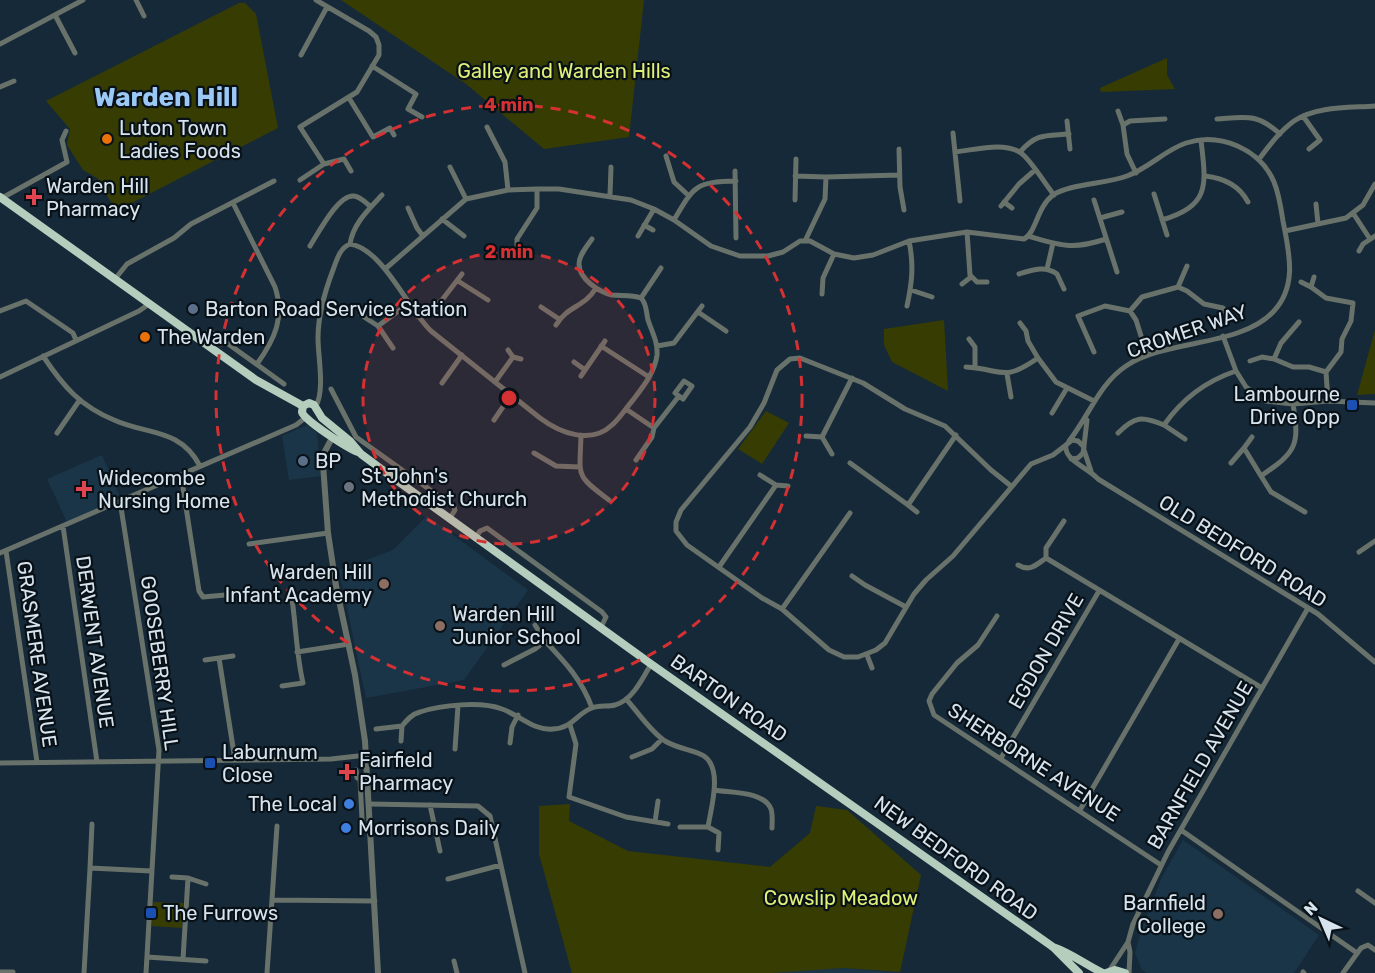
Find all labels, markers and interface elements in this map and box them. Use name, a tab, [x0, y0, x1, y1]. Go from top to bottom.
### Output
park label: Galley and Warden Hills	[457, 59, 671, 83]
district label: Warden Hill	[94, 82, 238, 113]
text: 4 min	[484, 94, 534, 116]
place label: Luton Town Ladies Foods	[119, 116, 241, 163]
marker: Luton Town Ladies Foods	[100, 132, 114, 146]
place label: Warden Hill Pharmacy	[46, 174, 149, 221]
marker: Warden Hill Pharmacy	[27, 190, 41, 204]
text: 2 min	[485, 241, 533, 263]
place label: Barton Road Service Station	[205, 297, 467, 321]
street label: CROMER WAY	[1124, 299, 1251, 363]
marker: Barton Road Service Station	[186, 302, 200, 316]
place label: The Warden	[157, 325, 265, 349]
marker: The Warden	[138, 330, 152, 344]
place label: Lambourne Drive Opp	[1234, 382, 1340, 429]
centre of rings	[499, 388, 519, 408]
marker: Lambourne Drive Opp	[1345, 398, 1359, 412]
place label: BP	[315, 449, 341, 473]
marker: BP	[296, 454, 310, 468]
place label: St John's Methodist Church	[361, 464, 527, 511]
place label: Widecombe Nursing Home	[98, 466, 230, 513]
marker: Widecombe Nursing Home	[75, 480, 93, 498]
marker: St John's Methodist Church	[342, 480, 356, 494]
street label: OLD BEDFORD ROAD	[1155, 490, 1331, 612]
street label: DERWENT AVENUE	[71, 554, 119, 730]
street label: GRASMERE AVENUE	[12, 559, 62, 749]
place label: Warden Hill Infant Academy	[225, 560, 372, 607]
street label: GOOSEBERRY HILL	[136, 574, 184, 752]
marker: Warden Hill Infant Academy	[377, 577, 391, 591]
street label: EGDON DRIVE	[1003, 589, 1089, 713]
place label: Warden Hill Junior School	[452, 602, 581, 649]
marker: Warden Hill Junior School	[433, 619, 447, 633]
street label: BARTON ROAD	[666, 649, 792, 747]
street label: BARNFIELD AVENUE	[1142, 677, 1258, 853]
street label: SHERBORNE AVENUE	[944, 697, 1124, 827]
place label: Laburnum Close	[222, 740, 318, 787]
place label: Fairfield Pharmacy	[359, 748, 453, 795]
marker: Laburnum Close	[203, 756, 217, 770]
marker: Fairfield Pharmacy	[340, 765, 354, 779]
street label: NEW BEDFORD ROAD	[870, 791, 1042, 925]
place label: The Local	[248, 792, 337, 816]
marker: The Local	[342, 797, 356, 811]
place label: Morrisons Daily	[358, 816, 500, 840]
marker: Morrisons Daily	[339, 821, 353, 835]
park label: Cowslip Meadow	[764, 886, 918, 910]
north arrow	[1291, 889, 1351, 949]
place label: Barnfield College	[1123, 891, 1206, 938]
text: N	[1300, 898, 1322, 919]
place label: The Furrows	[163, 901, 278, 925]
marker: The Furrows	[144, 906, 158, 920]
marker: Barnfield College	[1211, 907, 1225, 921]

